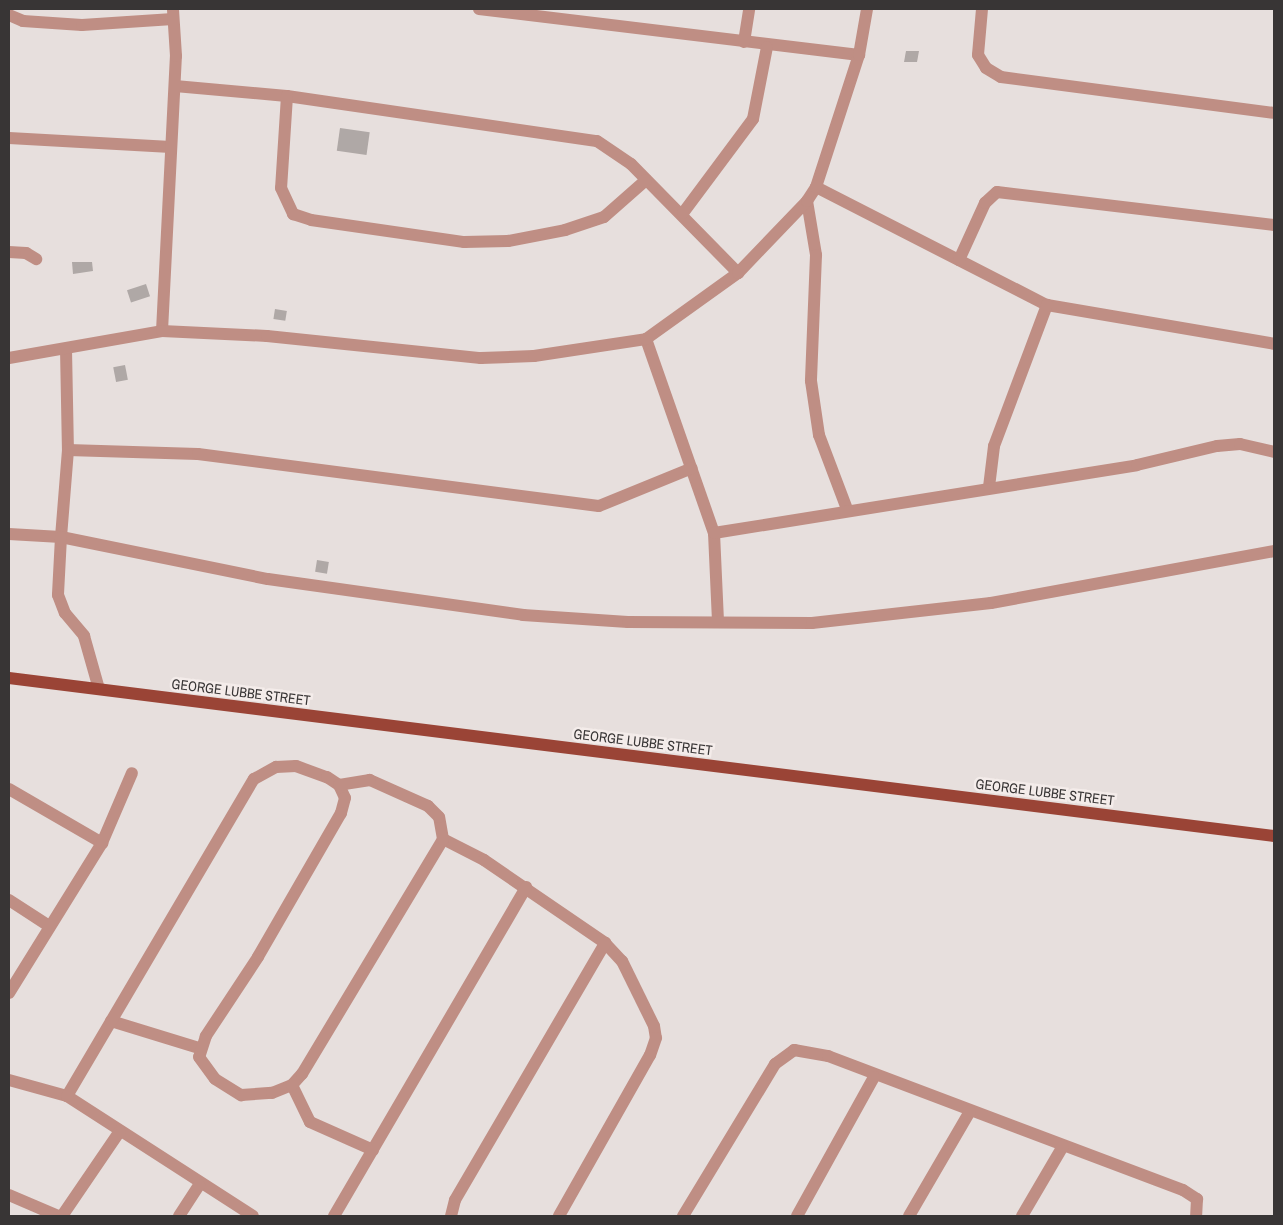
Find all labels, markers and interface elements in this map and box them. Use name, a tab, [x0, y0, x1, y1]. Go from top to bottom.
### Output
street label: GEORGE LUBBE STREET	[171, 675, 311, 709]
street label: GEORGE LUBBE STREET	[573, 725, 713, 759]
street label: GEORGE LUBBE STREET	[975, 775, 1115, 809]

